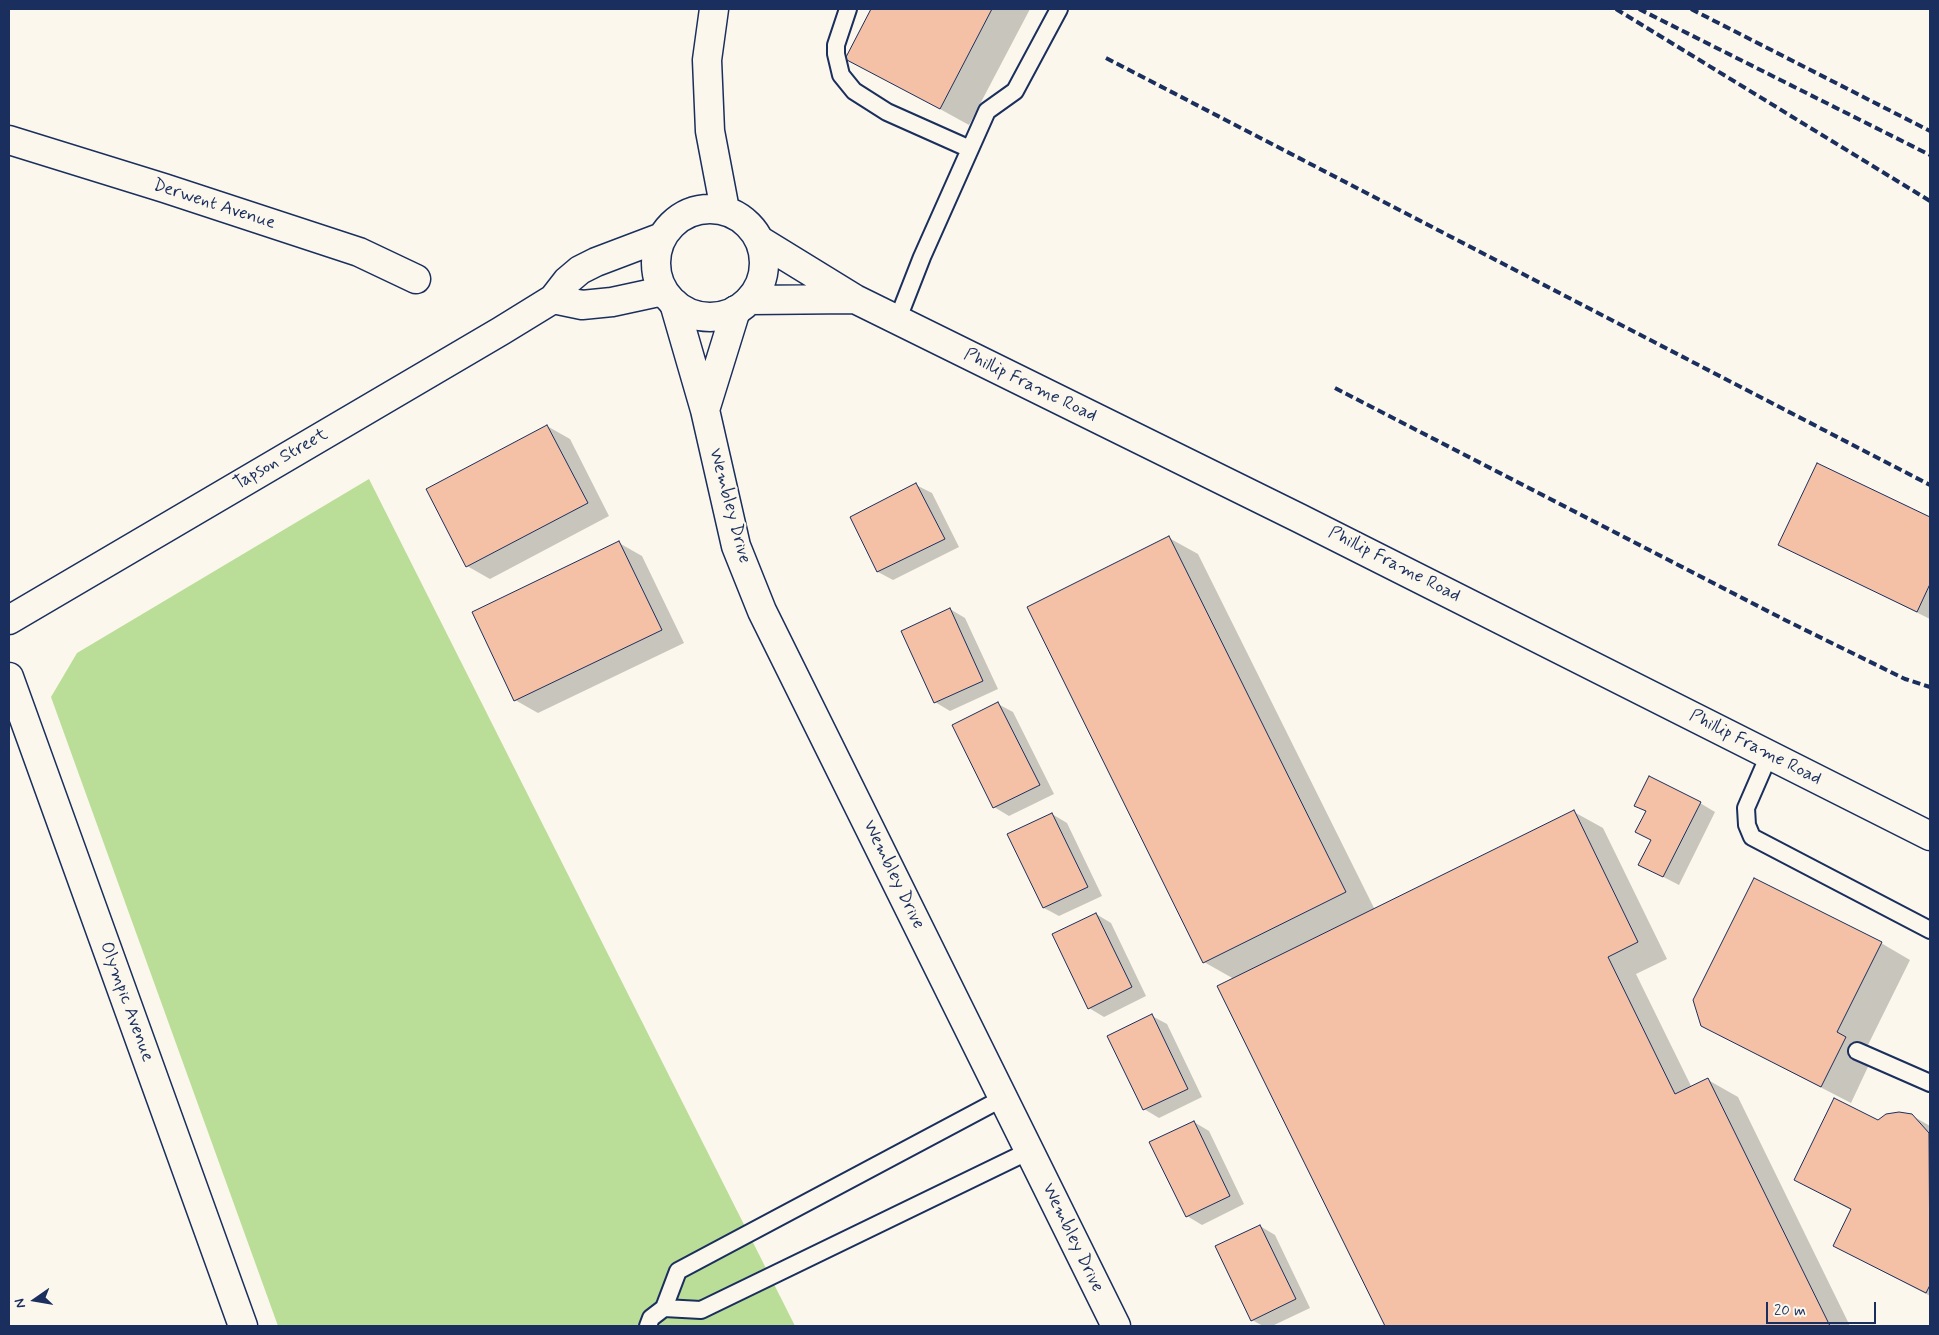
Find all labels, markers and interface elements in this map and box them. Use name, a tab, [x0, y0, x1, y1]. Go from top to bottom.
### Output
street label: Derwent Avenue	[150, 175, 278, 235]
street label: Phillip Frame Road	[960, 344, 1100, 428]
street label: Tapson Street	[230, 424, 332, 496]
street label: Wembley Drive	[703, 446, 755, 566]
street label: Phillip Frame Road	[1324, 522, 1464, 608]
street label: Phillip Frame Road	[1685, 705, 1825, 791]
street label: Wembley Drive	[857, 817, 929, 933]
street label: Olympic Avenue	[94, 939, 158, 1065]
street label: Wembley Drive	[1036, 1180, 1108, 1296]
north arrow	[10, 1275, 60, 1325]
scale bar	[1769, 1292, 1879, 1324]
text: N	[11, 1297, 30, 1310]
text: 20 m	[1774, 1301, 1806, 1321]

